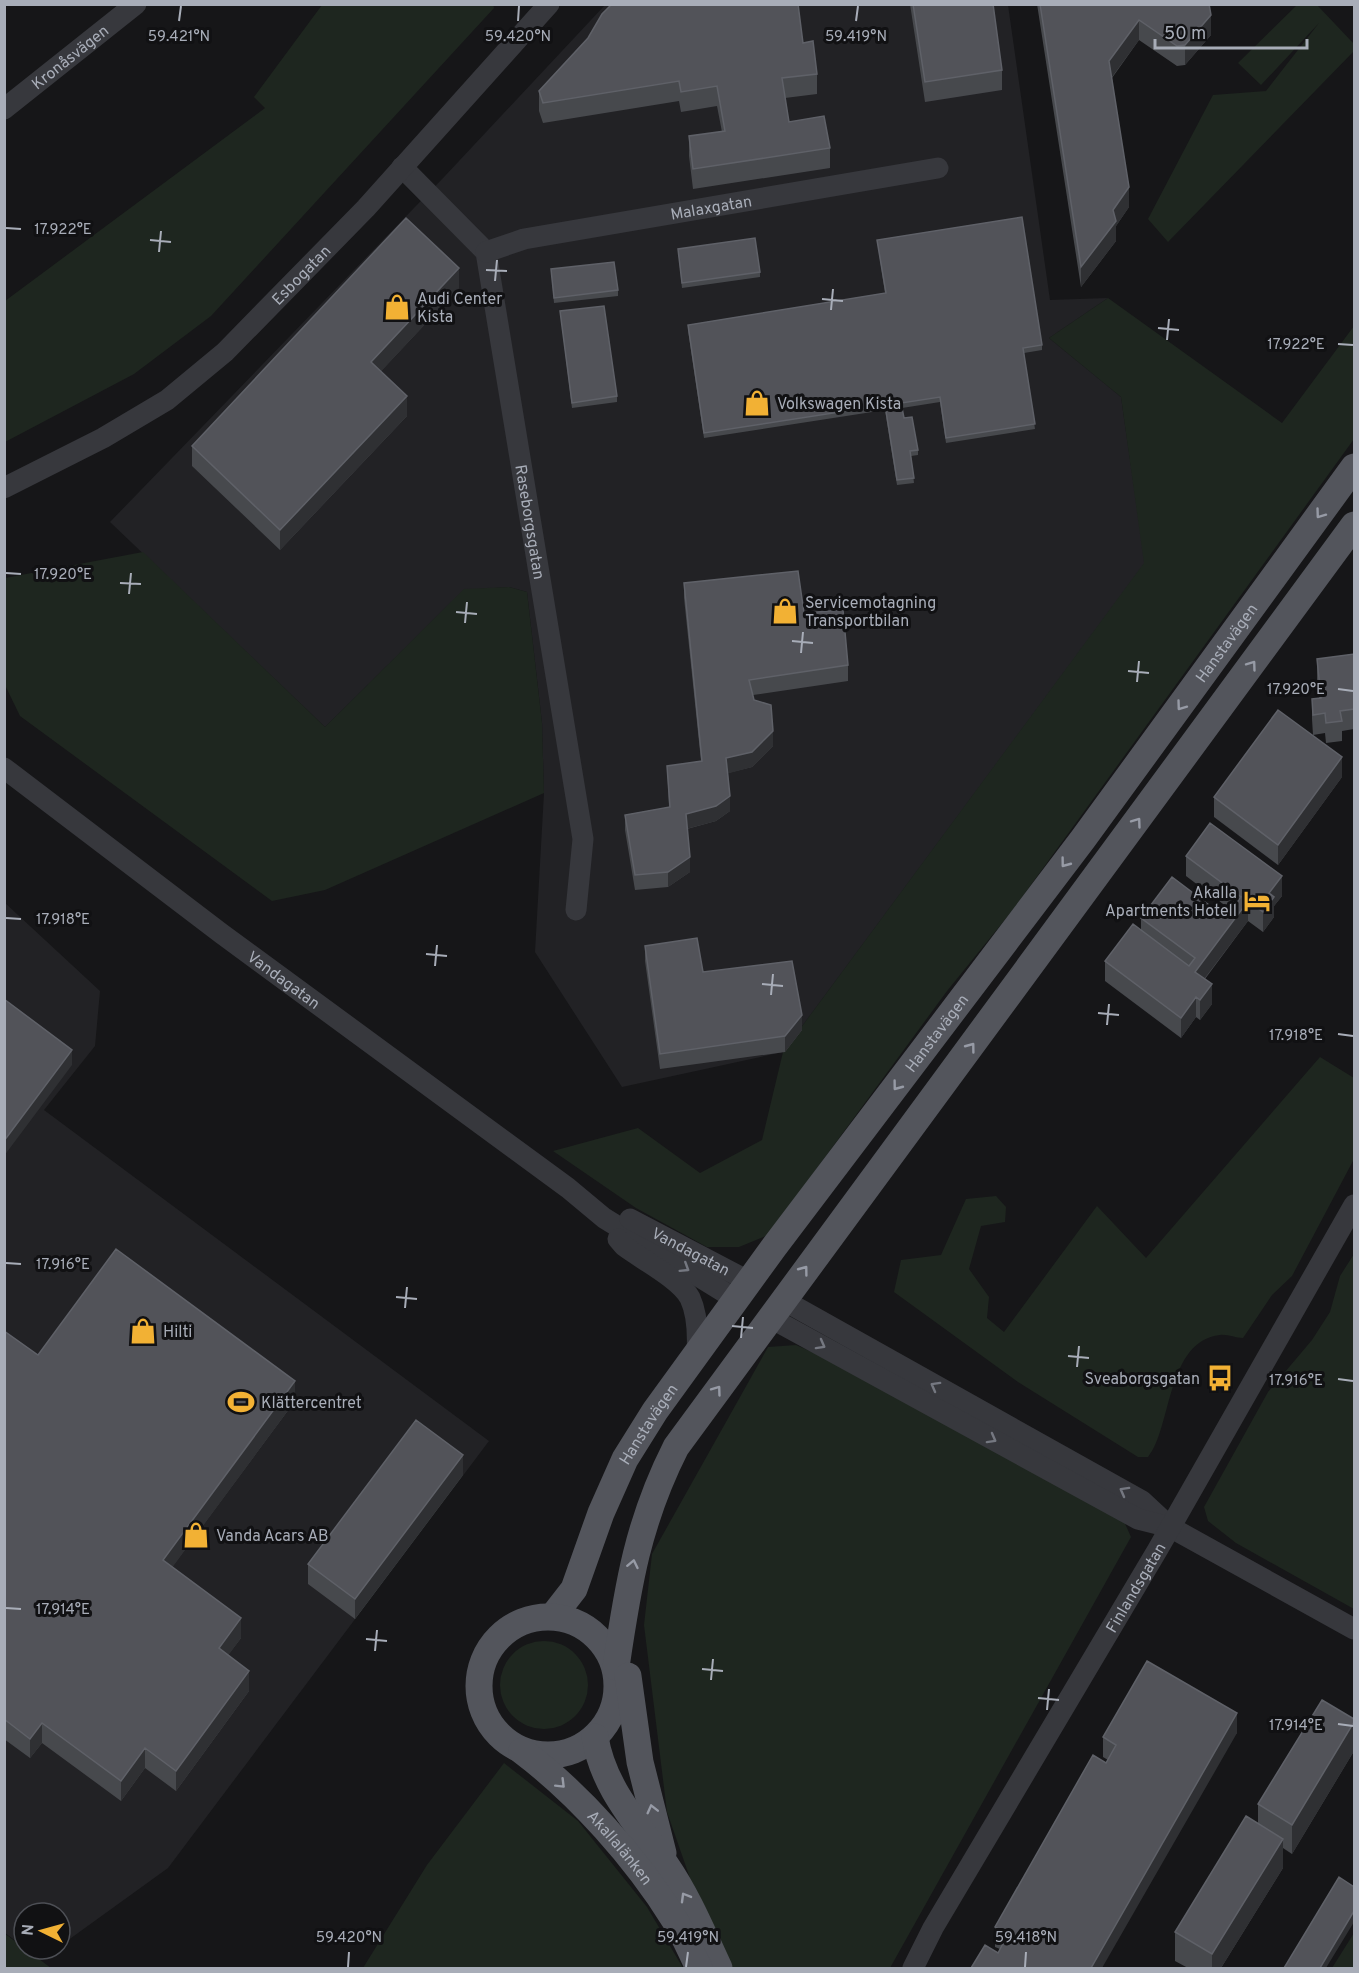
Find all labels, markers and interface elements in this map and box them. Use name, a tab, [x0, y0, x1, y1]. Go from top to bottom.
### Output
scale bar	[1155, 12, 1306, 50]
street label: Kronåsvägen	[28, 22, 114, 95]
text: 50 m	[1164, 23, 1206, 46]
text: 59.421°N	[148, 28, 210, 47]
text: 59.420°N	[485, 28, 551, 47]
text: 59.419°N	[825, 28, 887, 47]
street label: Malaxgatan	[669, 192, 754, 226]
text: 17.922°E	[34, 221, 92, 240]
street label: Esbogatan	[268, 242, 336, 310]
place label: Audi Center Kista	[417, 290, 502, 328]
shop icon: Audi Center Kista	[382, 292, 412, 322]
text: 17.922°E	[1267, 336, 1325, 355]
shop icon: Volkswagen Kista	[742, 388, 772, 418]
place label: Volkswagen Kista	[777, 395, 901, 415]
street label: Raseborgsgatan	[509, 463, 548, 581]
one-way arrow	[1316, 508, 1327, 519]
text: 17.920°E	[34, 566, 92, 585]
place label: Servicemotagning Transportbilan	[805, 594, 936, 632]
shop icon: Servicemotagning Transportbilan	[770, 596, 800, 626]
street label: Hanstavägen	[1192, 600, 1263, 687]
one-way arrow	[1245, 660, 1256, 671]
text: 17.920°E	[1267, 681, 1325, 700]
one-way arrow	[1177, 700, 1188, 711]
one-way arrow	[1129, 818, 1140, 829]
one-way arrow	[1062, 857, 1073, 868]
place label: Akalla Apartments Hotell	[1105, 884, 1237, 922]
hotel icon: Akalla Apartments Hotell	[1242, 886, 1272, 916]
text: 17.918°E	[36, 911, 90, 930]
street label: Vandagatan	[242, 948, 323, 1015]
street label: Hanstavägen	[902, 991, 974, 1077]
text: 17.918°E	[1269, 1027, 1323, 1046]
one-way arrow	[964, 1042, 975, 1053]
one-way arrow	[893, 1079, 904, 1090]
street label: Vandagatan	[648, 1224, 733, 1282]
text: 17.916°E	[36, 1256, 90, 1275]
one-way arrow	[679, 1261, 689, 1273]
one-way arrow	[797, 1266, 808, 1277]
shop icon: Hilti	[128, 1316, 158, 1346]
place label: Hilti	[163, 1323, 192, 1343]
one-way arrow	[815, 1338, 825, 1349]
bus stop icon: Sveaborgsgatan	[1205, 1363, 1235, 1393]
place label: Sveaborgsgatan	[1085, 1370, 1200, 1390]
text: 17.916°E	[1269, 1372, 1323, 1391]
street label: Hanstavägen	[616, 1380, 683, 1469]
one-way arrow	[931, 1382, 942, 1393]
one-way arrow	[710, 1386, 721, 1397]
sports icon: Klättercentret	[226, 1387, 256, 1417]
place label: Klättercentret	[261, 1394, 362, 1414]
one-way arrow	[986, 1432, 996, 1443]
one-way arrow	[1120, 1487, 1130, 1498]
shop icon: Vanda Acars AB	[181, 1520, 211, 1550]
place label: Vanda Acars AB	[216, 1527, 329, 1547]
street label: Finlandsgatan	[1103, 1540, 1172, 1637]
one-way arrow	[626, 1559, 639, 1569]
text: 17.914°E	[36, 1601, 90, 1620]
text: 17.914°E	[1269, 1717, 1323, 1736]
one-way arrow	[555, 1777, 565, 1788]
one-way arrow	[647, 1805, 659, 1815]
street label: Akallalänken	[582, 1807, 656, 1890]
one-way arrow	[681, 1893, 692, 1903]
north arrow	[12, 1901, 72, 1961]
text: N	[19, 1923, 40, 1936]
text: 59.420°N	[316, 1929, 382, 1948]
text: 59.419°N	[657, 1929, 719, 1948]
text: 59.418°N	[995, 1929, 1057, 1948]

